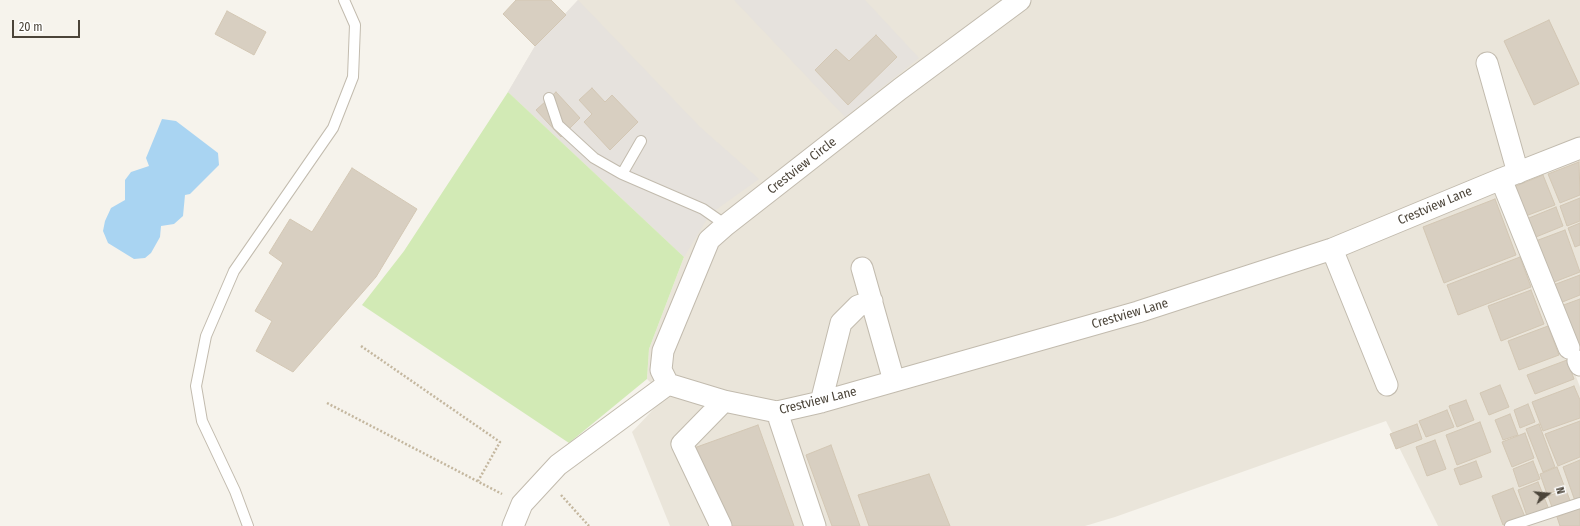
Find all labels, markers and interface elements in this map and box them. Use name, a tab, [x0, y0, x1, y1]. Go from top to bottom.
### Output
scale bar	[14, 12, 82, 38]
text: 20 m	[19, 20, 43, 34]
street label: Crestview Circle	[764, 134, 840, 198]
street label: Crestview Lane	[1396, 183, 1474, 229]
street label: Crestview Lane	[1090, 296, 1170, 332]
street label: Crestview Lane	[778, 384, 858, 418]
north arrow	[1528, 474, 1568, 514]
text: N	[1553, 486, 1567, 496]

